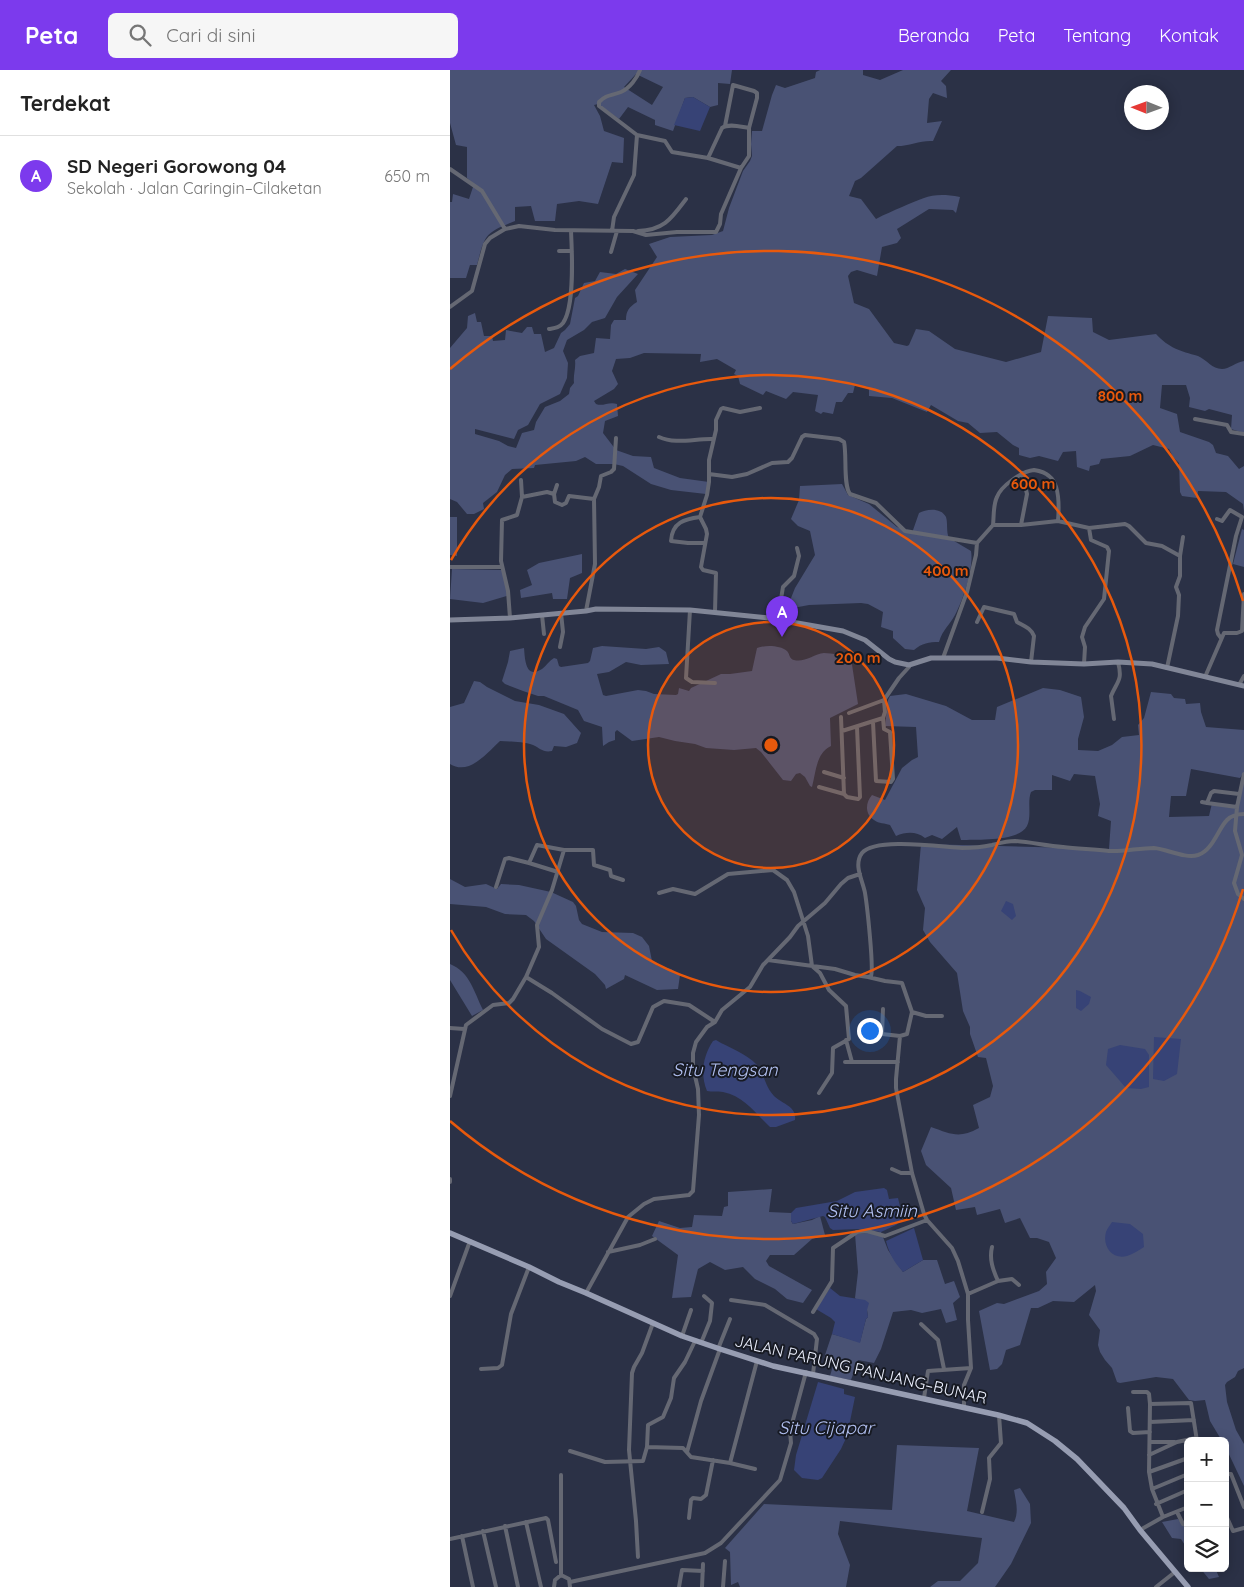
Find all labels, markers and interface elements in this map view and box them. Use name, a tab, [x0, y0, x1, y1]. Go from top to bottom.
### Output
search box	[108, 13, 458, 58]
text: Peta	[25, 20, 78, 50]
icon: search	[126, 21, 154, 49]
text: Cari di sini	[166, 23, 256, 47]
text: Beranda	[898, 24, 970, 47]
text: Peta	[998, 24, 1035, 47]
text: Tentang	[1063, 24, 1131, 47]
text: Kontak	[1159, 24, 1219, 47]
north arrow	[1124, 85, 1169, 130]
text: Terdekat	[20, 90, 111, 116]
text: SD Negeri Gorowong 04	[67, 154, 286, 178]
text: A	[31, 166, 41, 186]
text: 650 m	[384, 166, 430, 186]
text: Sekolah · Jalan Caringin–Cilaketan	[67, 178, 322, 198]
text: 800 m	[1098, 386, 1142, 405]
text: 600 m	[1011, 474, 1055, 493]
text: 400 m	[923, 561, 969, 580]
pin: A	[766, 596, 798, 637]
text: 200 m	[836, 648, 881, 667]
centre of rings	[762, 736, 780, 754]
your location	[857, 1018, 883, 1044]
water label: Situ Tengsan	[672, 1058, 778, 1081]
water label: Situ Asmiin	[827, 1199, 918, 1222]
street label: JALAN PARUNG PANJANG–BUNAR	[733, 1330, 989, 1408]
water label: Situ Cijapar	[778, 1416, 876, 1439]
map controls	[1184, 1437, 1229, 1572]
button: +	[1184, 1437, 1229, 1482]
button: −	[1184, 1482, 1229, 1527]
button: layers	[1184, 1527, 1229, 1572]

